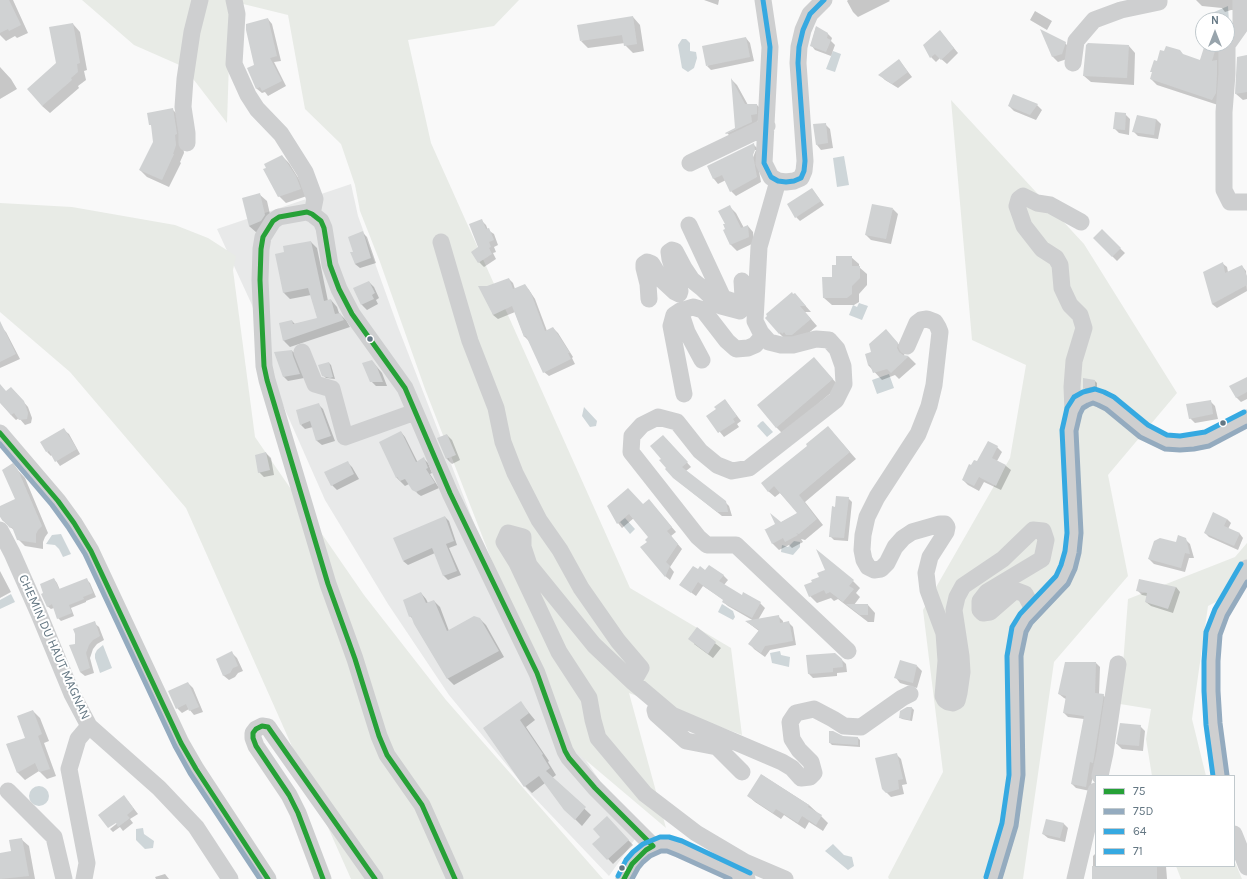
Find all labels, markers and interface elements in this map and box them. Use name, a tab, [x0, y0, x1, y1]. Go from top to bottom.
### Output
north arrow	[1195, 12, 1235, 52]
text: N	[1211, 14, 1219, 27]
unlabelled marker	[365, 334, 375, 344]
unlabelled marker	[1218, 418, 1228, 428]
street label: CHEMIN DU HAUT MAGNAN	[15, 572, 93, 722]
legend	[1095, 775, 1235, 867]
text: 75	[1133, 784, 1145, 798]
text: 75D	[1133, 804, 1153, 818]
text: 64	[1133, 824, 1147, 838]
text: 71	[1133, 844, 1143, 858]
unlabelled marker	[617, 863, 627, 873]

